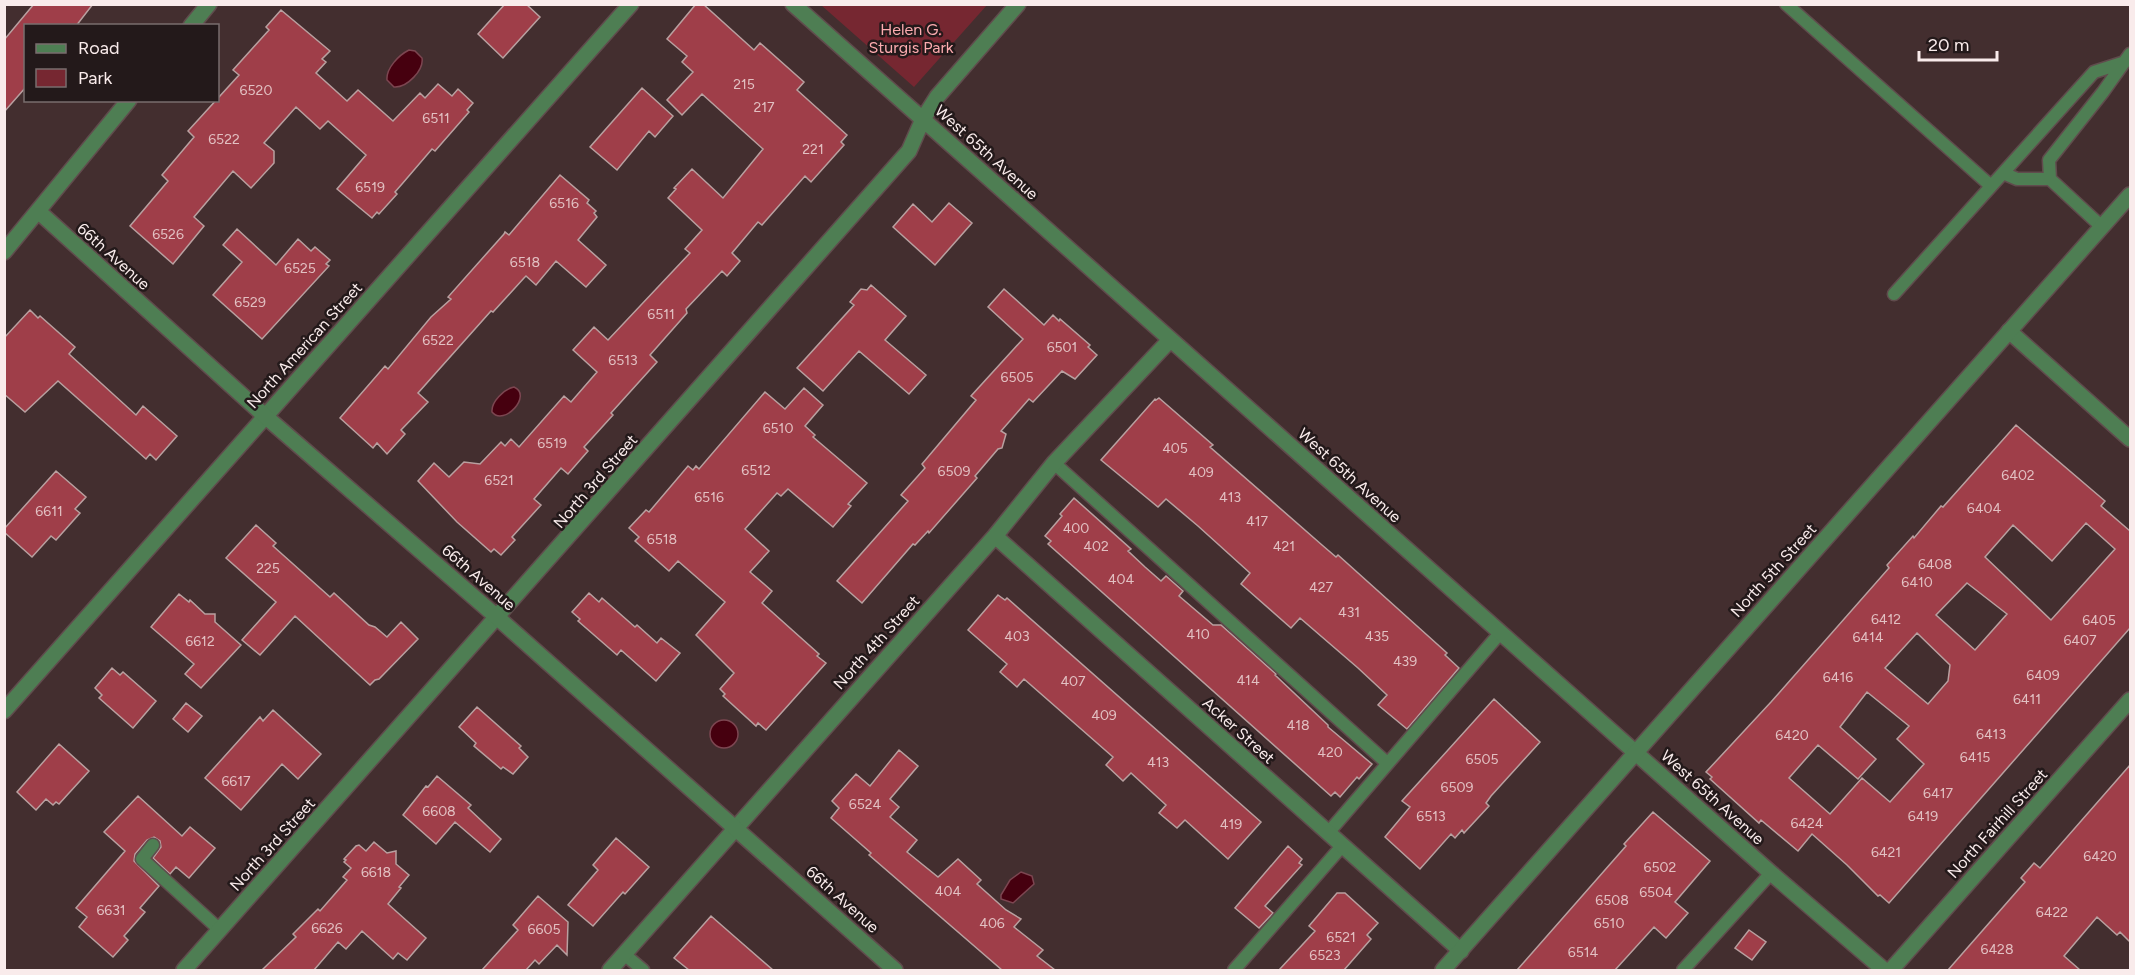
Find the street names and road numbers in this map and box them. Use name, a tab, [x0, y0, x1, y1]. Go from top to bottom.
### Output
street label: West 65th Avenue	[931, 101, 1042, 204]
street label: 66th Avenue	[73, 219, 154, 294]
street label: North American Street	[243, 278, 366, 412]
street label: West 65th Avenue	[1294, 424, 1405, 527]
street label: North 3rd Street	[549, 430, 641, 532]
street label: North 5th Street	[1727, 520, 1820, 621]
street label: 66th Avenue	[438, 540, 519, 615]
street label: North 4th Street	[829, 592, 923, 693]
street label: Acker Street	[1199, 693, 1278, 768]
street label: West 65th Avenue	[1657, 746, 1768, 849]
street label: North Fairhill Street	[1943, 765, 2051, 882]
street label: North 3rd Street	[226, 794, 319, 895]
street label: 66th Avenue	[802, 862, 883, 937]

